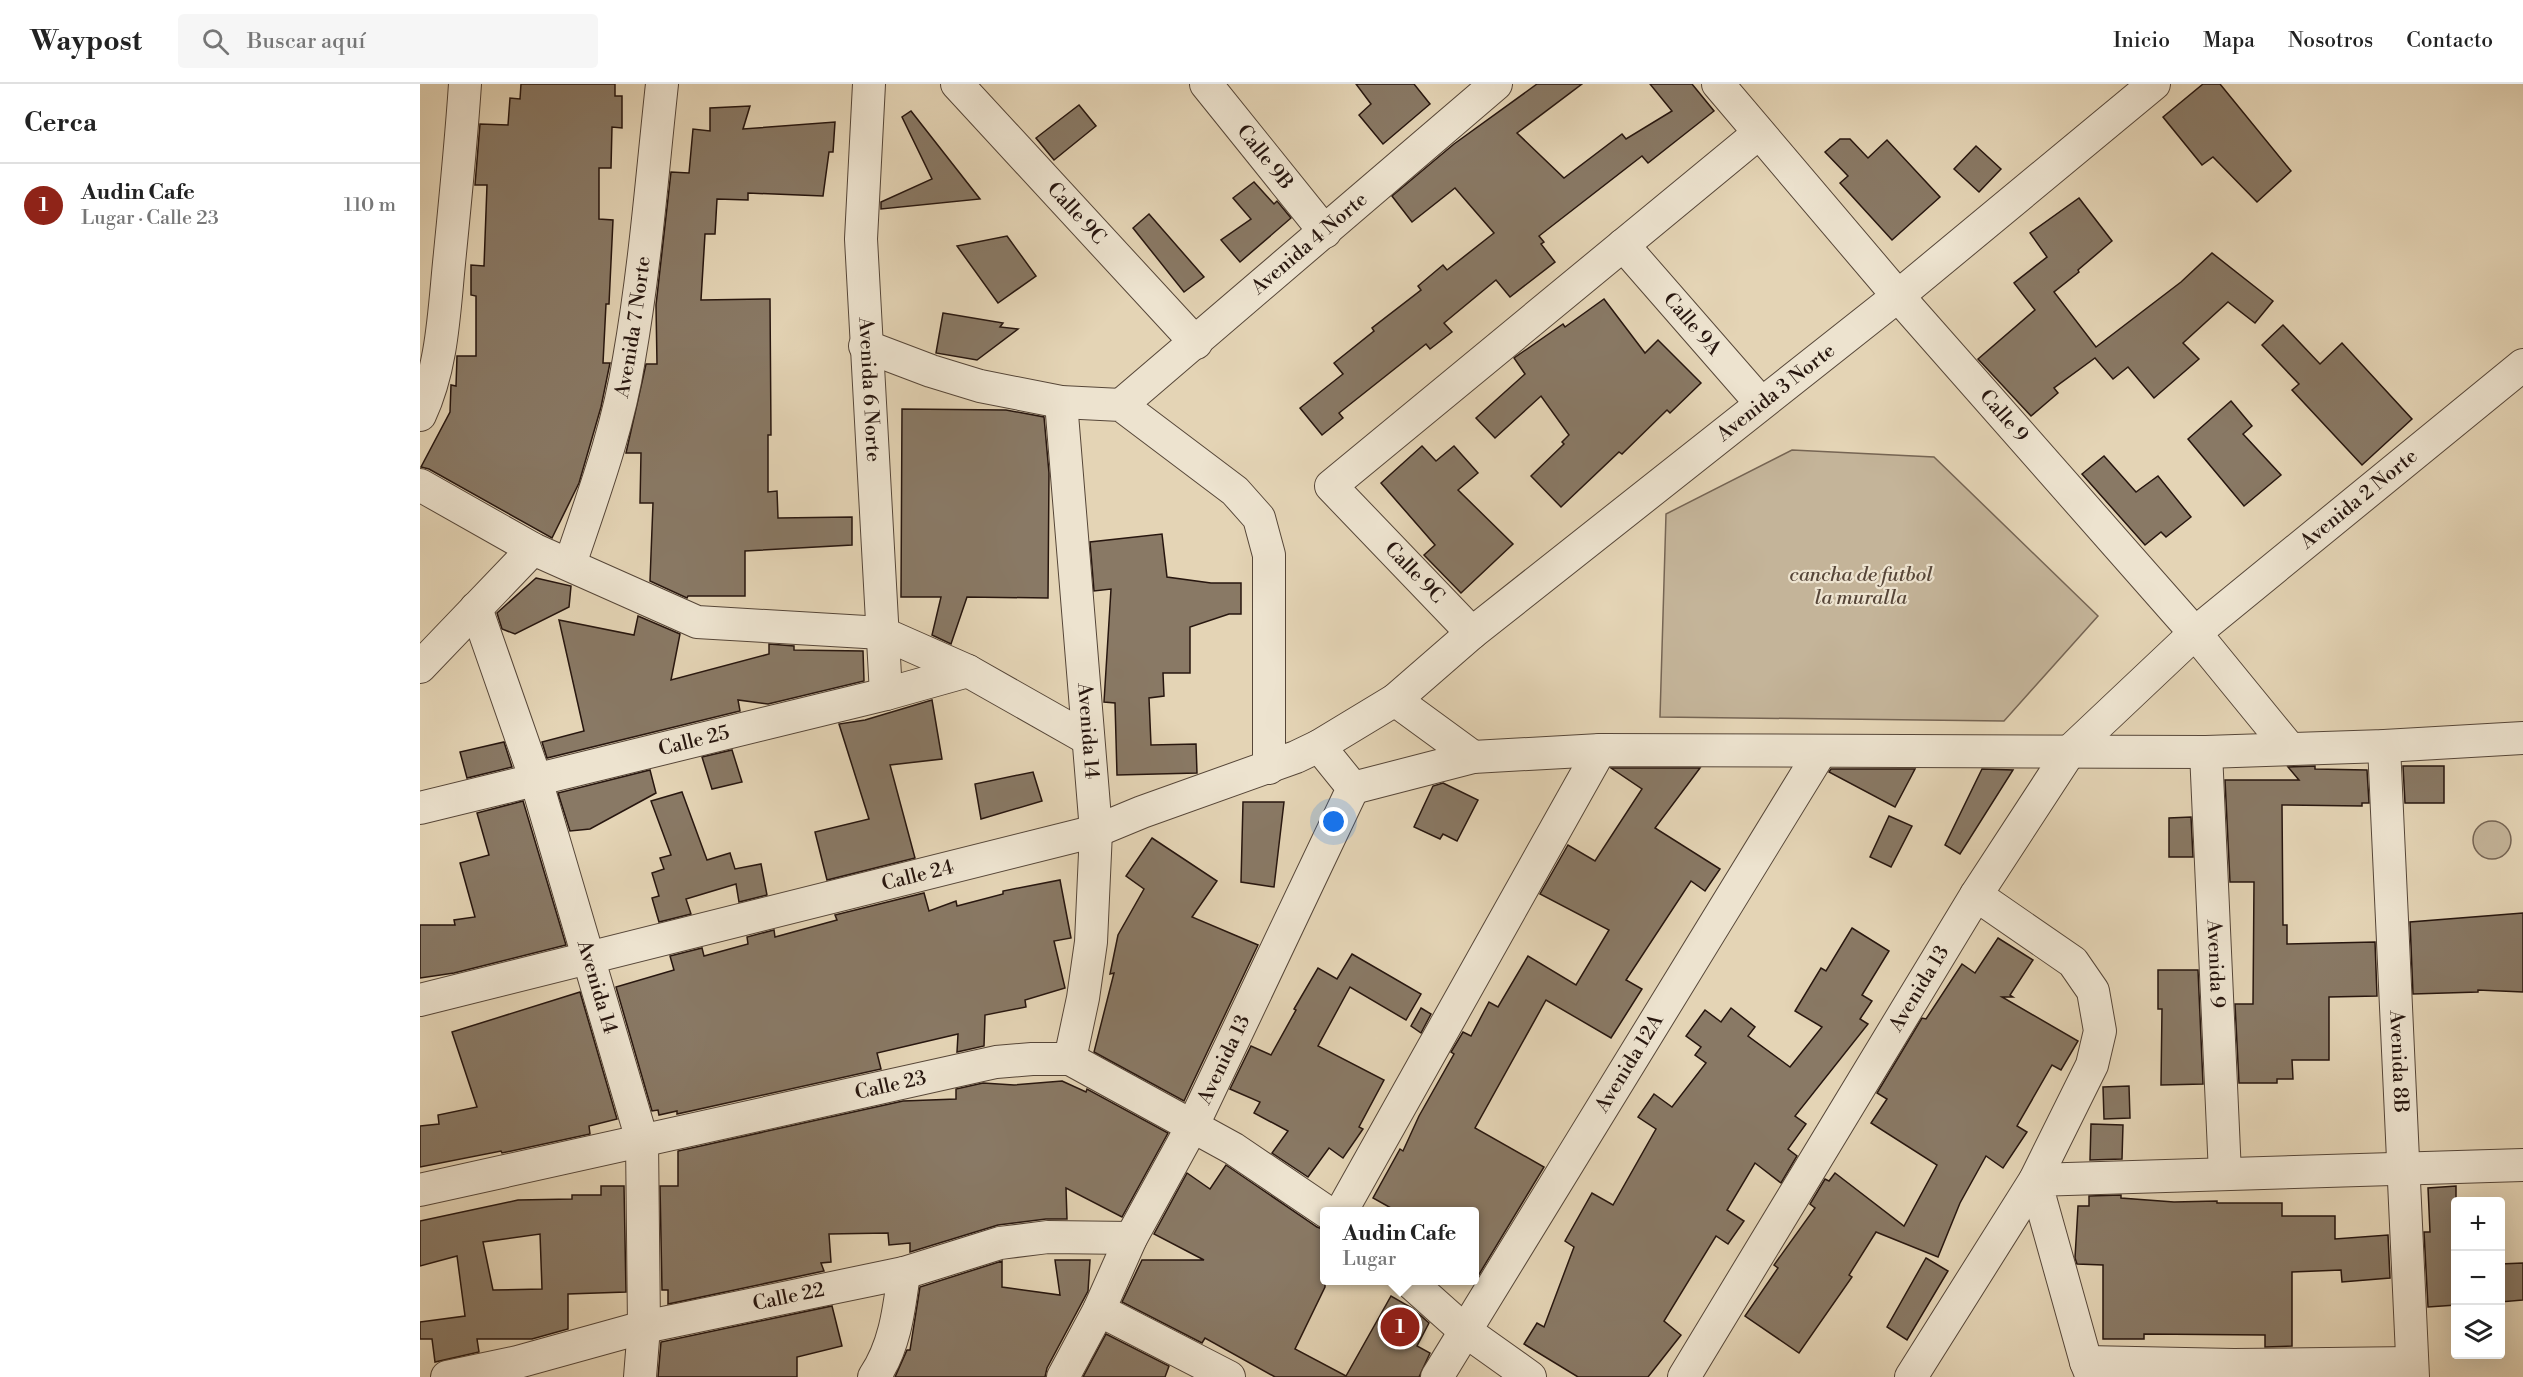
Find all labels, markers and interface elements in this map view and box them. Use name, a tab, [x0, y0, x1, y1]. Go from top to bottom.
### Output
search box	[178, 14, 598, 68]
text: Waypost	[30, 24, 142, 59]
icon: search	[199, 25, 232, 58]
text: Buscar aquí	[247, 28, 365, 55]
text: Inicio	[2113, 28, 2170, 54]
text: Mapa	[2203, 28, 2255, 54]
text: Nosotros	[2288, 28, 2373, 54]
text: Contacto	[2406, 28, 2493, 54]
text: Cerca	[24, 107, 97, 139]
street label: Calle 9B	[1231, 120, 1298, 195]
street label: Calle 9C	[1041, 177, 1111, 250]
text: Audin Cafe	[81, 179, 195, 206]
street label: Avenida 4 Norte	[1246, 187, 1373, 301]
text: 1	[39, 193, 48, 218]
text: 110 m	[344, 193, 396, 218]
text: Lugar · Calle 23	[81, 206, 219, 231]
street label: Avenida 7 Norte	[609, 255, 656, 401]
street label: Calle 9A	[1658, 287, 1727, 362]
street label: Avenida 6 Norte	[853, 315, 886, 463]
street label: Avenida 3 Norte	[1711, 338, 1840, 448]
street label: Calle 9	[1974, 384, 2034, 448]
street label: Avenida 2 Norte	[2294, 444, 2423, 555]
street label: Calle 9C	[1379, 537, 1449, 609]
park label: cancha de futbol la muralla	[1789, 563, 1933, 611]
street label: Avenida 14	[1071, 681, 1104, 780]
street label: Calle 25	[656, 720, 732, 762]
your location	[1319, 807, 1348, 836]
street label: Calle 24	[879, 855, 956, 897]
street label: Avenida 9	[2201, 918, 2230, 1009]
street label: Avenida 14	[571, 936, 623, 1037]
street label: Avenida 13	[1883, 941, 1955, 1037]
street label: Avenida 12A	[1589, 1008, 1670, 1118]
street label: Avenida 8B	[2384, 1009, 2413, 1114]
street label: Avenida 13	[1192, 1011, 1256, 1110]
street label: Calle 23	[852, 1065, 929, 1105]
map controls	[2451, 1197, 2505, 1359]
button: +	[2451, 1197, 2505, 1251]
popup	[1320, 1207, 1479, 1285]
text: Audin Cafe	[1343, 1220, 1456, 1247]
text: Lugar	[1343, 1247, 1396, 1272]
button: −	[2451, 1251, 2505, 1305]
street label: Calle 22	[750, 1277, 827, 1317]
pin: 1	[1380, 1304, 1420, 1350]
button: layers	[2451, 1305, 2505, 1359]

